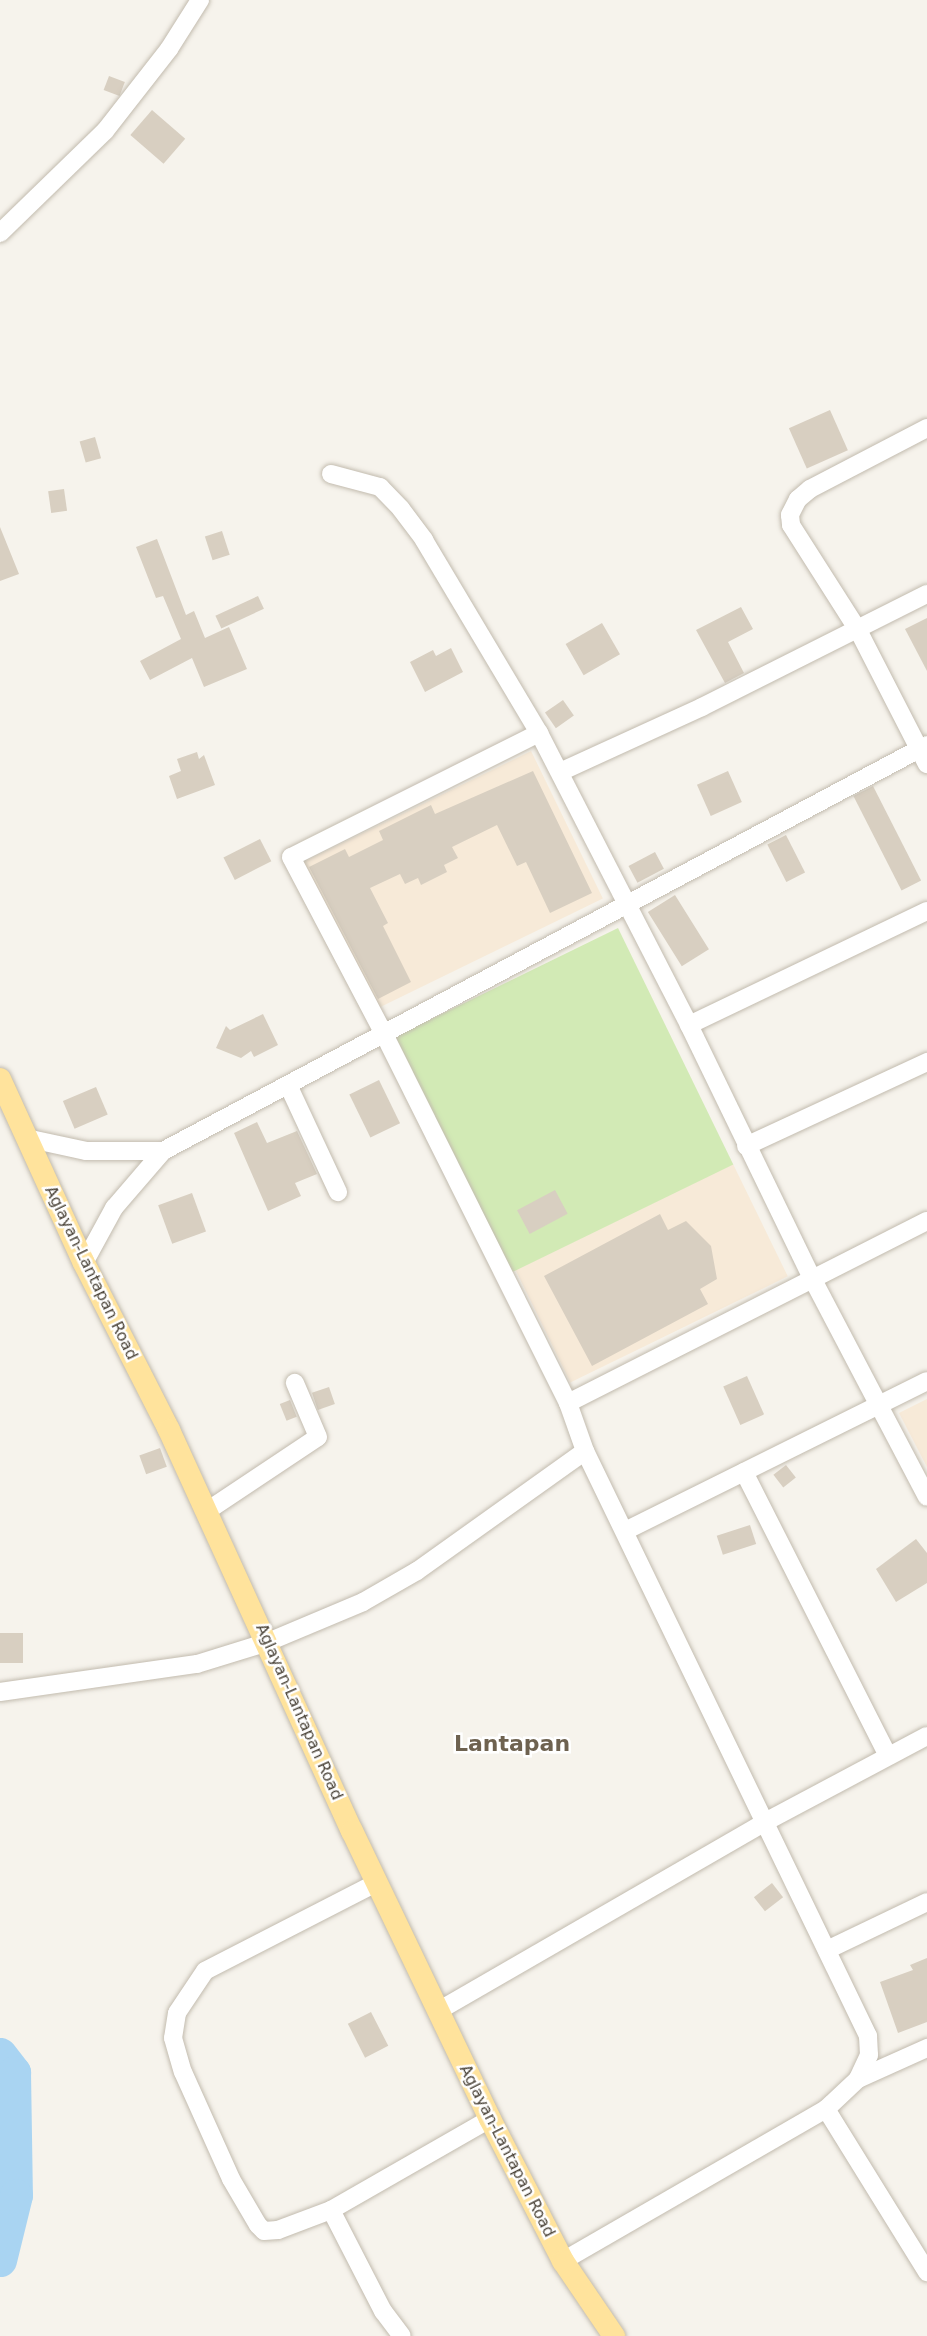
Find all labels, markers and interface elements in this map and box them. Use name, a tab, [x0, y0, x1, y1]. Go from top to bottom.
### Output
street label: Aglayan-Lantapan Road	[41, 1183, 141, 1363]
street label: Aglayan-Lantapan Road	[251, 1621, 347, 1803]
district label: Lantapan	[454, 1731, 570, 1757]
street label: Aglayan-Lantapan Road	[455, 2062, 559, 2240]

